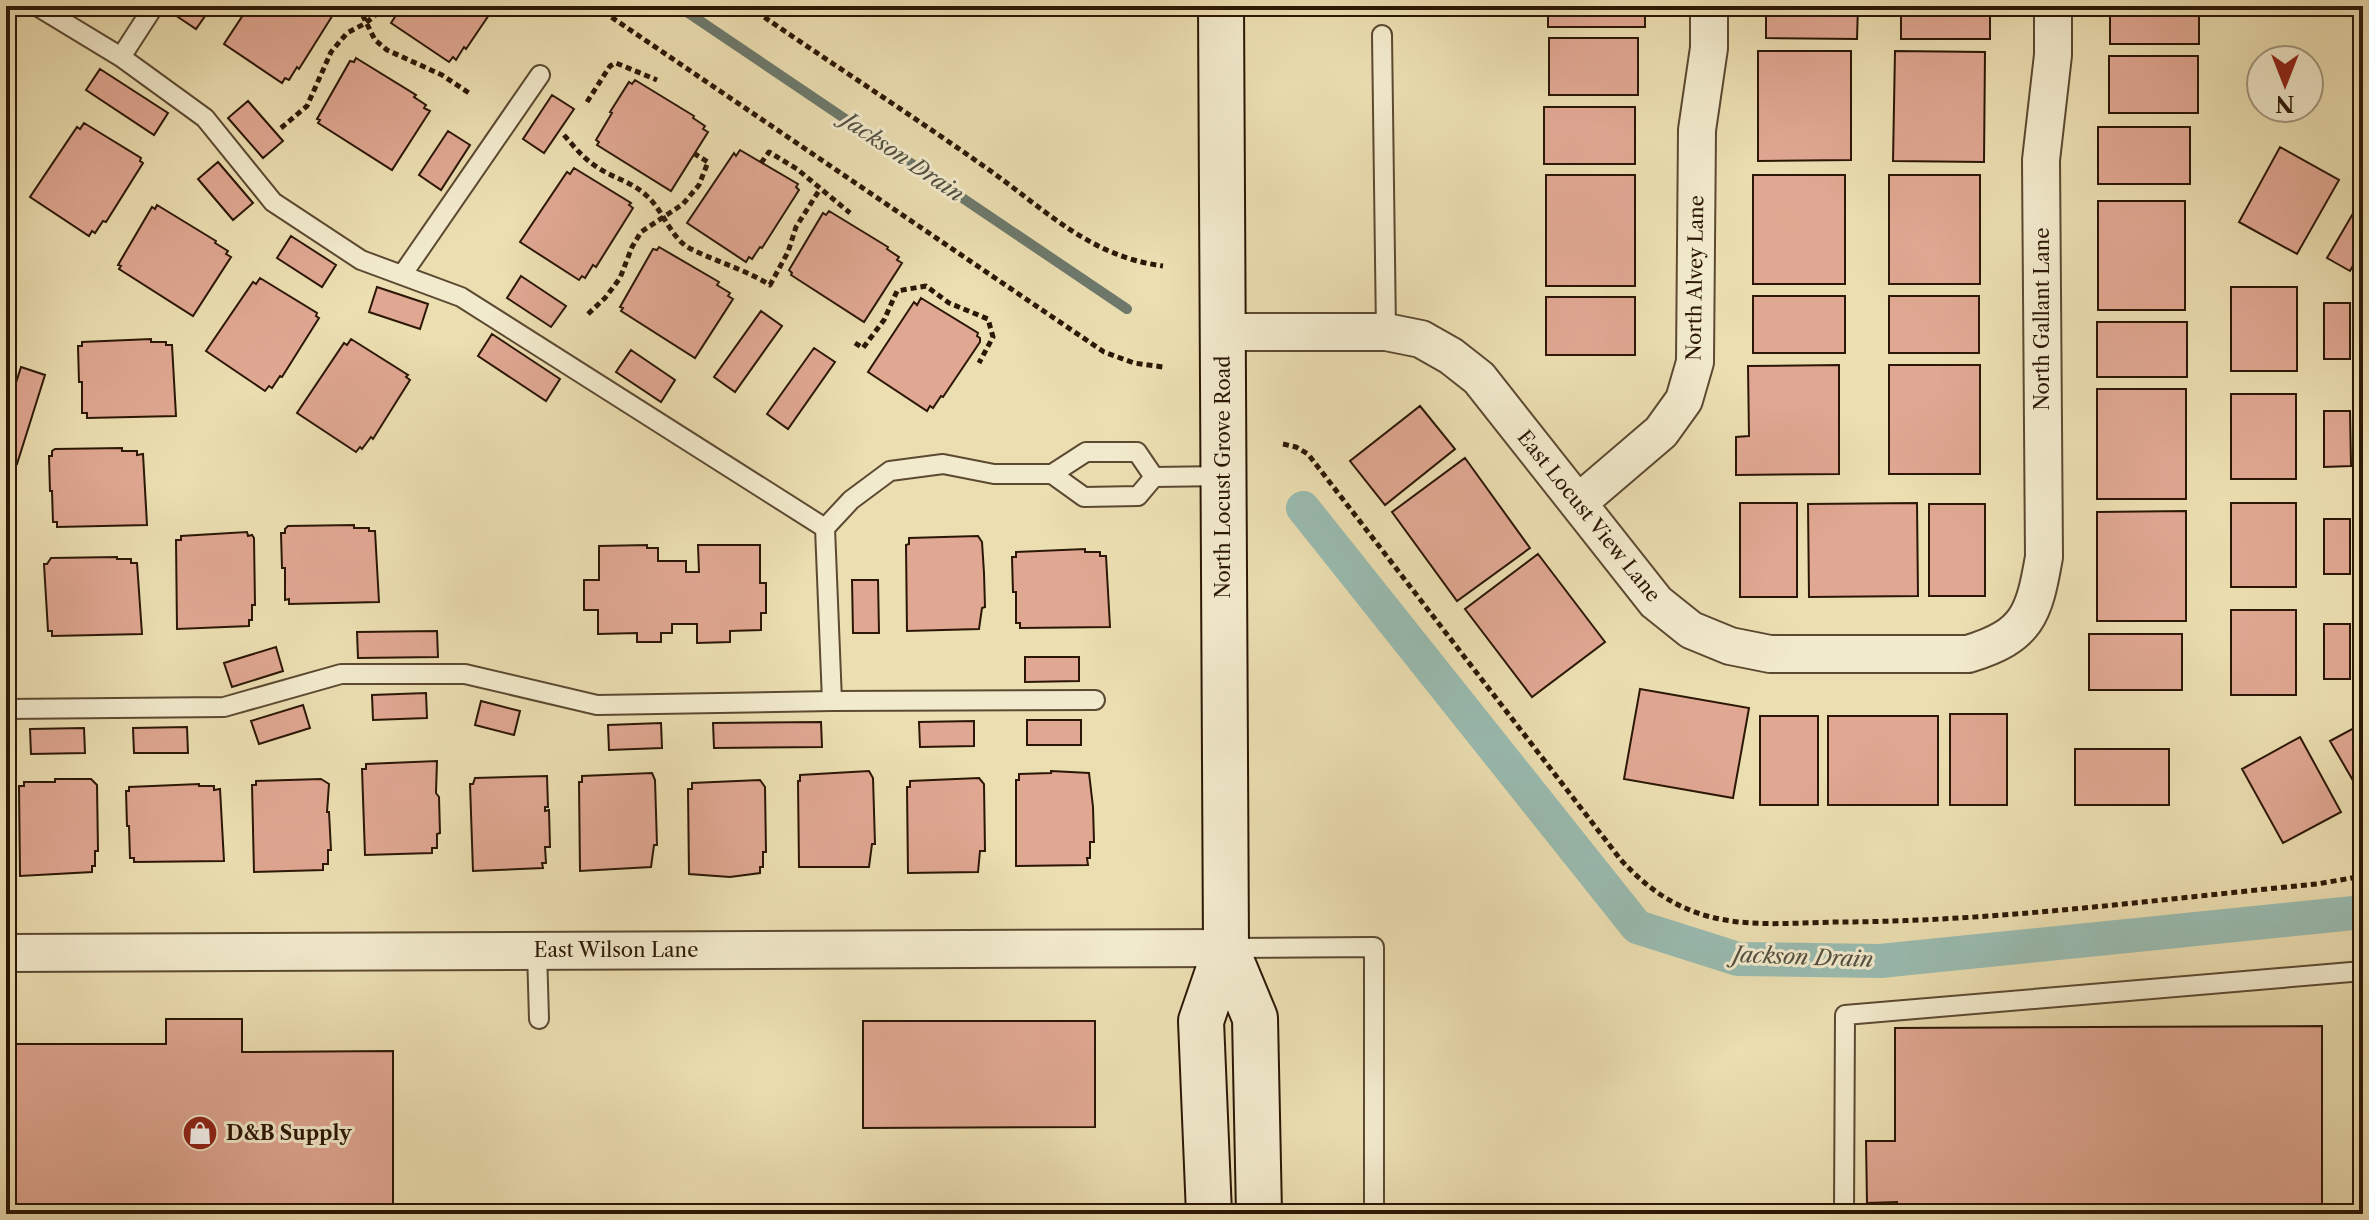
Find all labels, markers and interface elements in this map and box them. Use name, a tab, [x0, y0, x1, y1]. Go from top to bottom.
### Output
north arrow	[2245, 44, 2325, 124]
text: N	[2275, 90, 2295, 117]
water label: Jackson Drain	[832, 103, 969, 208]
street label: North Alvey Lane	[1682, 195, 1708, 361]
street label: North Gallant Lane	[2030, 228, 2054, 411]
street label: North Locust Grove Road	[1211, 356, 1235, 599]
street label: East Locust View Lane	[1512, 425, 1666, 607]
street label: East Wilson Lane	[534, 938, 698, 962]
water label: Jackson Drain	[1726, 941, 1874, 973]
shop icon: D&B Supply	[181, 1114, 219, 1152]
place label: D&B Supply	[226, 1121, 352, 1145]

